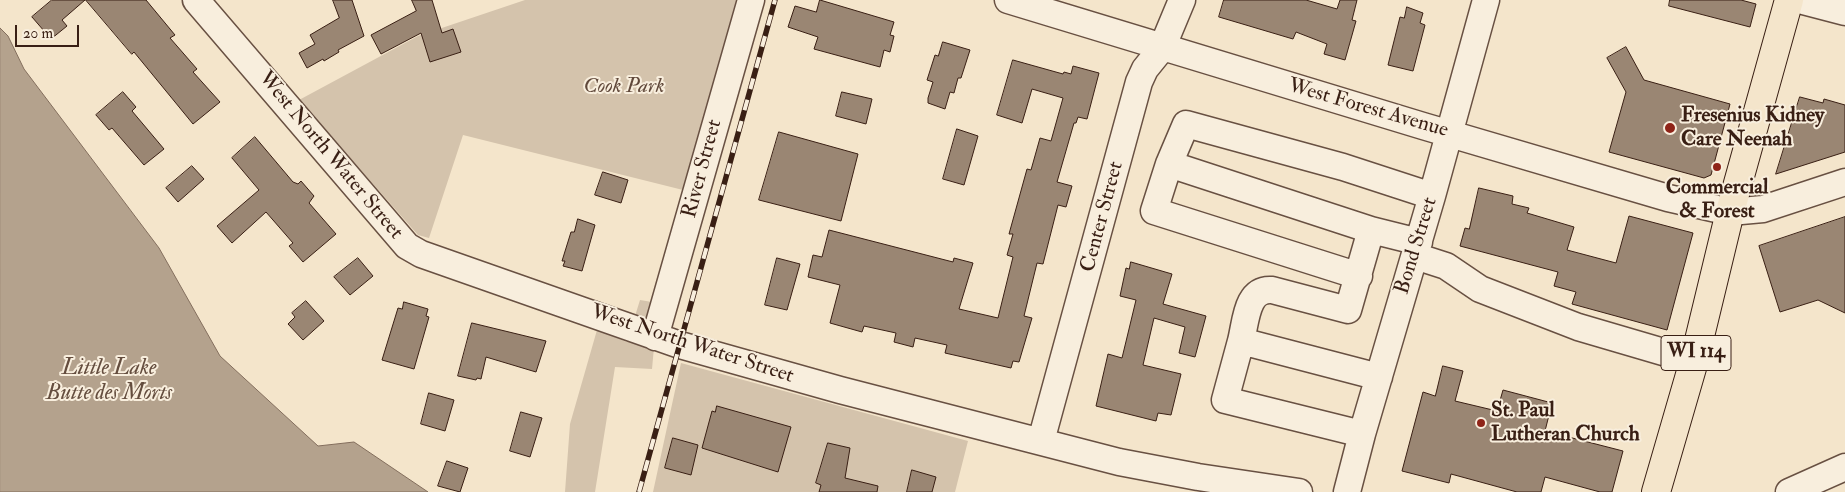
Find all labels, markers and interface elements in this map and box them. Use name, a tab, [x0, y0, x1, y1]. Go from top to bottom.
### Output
scale bar	[18, 15, 81, 47]
text: 20 m	[23, 24, 53, 43]
street label: West North Water Street	[252, 67, 408, 245]
park label: Cook Park	[584, 74, 664, 100]
street label: West Forest Avenue	[1285, 74, 1451, 144]
place label: Fresenius Kidney Care Neenah	[1681, 103, 1824, 153]
street label: River Street	[678, 117, 728, 221]
marker: Fresenius Kidney Care Neenah	[1663, 121, 1677, 135]
street label: Center Street	[1076, 159, 1130, 275]
marker: Commercial & Forest	[1711, 161, 1723, 173]
place label: Commercial & Forest	[1666, 175, 1768, 225]
street label: Bond Street	[1390, 194, 1444, 298]
street label: West North Water Street	[587, 300, 797, 390]
road number: WI 114	[1661, 336, 1731, 370]
water label: Little Lake Butte des Morts	[46, 356, 172, 408]
place label: St. Paul Lutheran Church	[1491, 398, 1640, 448]
marker: St. Paul Lutheran Church	[1475, 417, 1487, 429]

